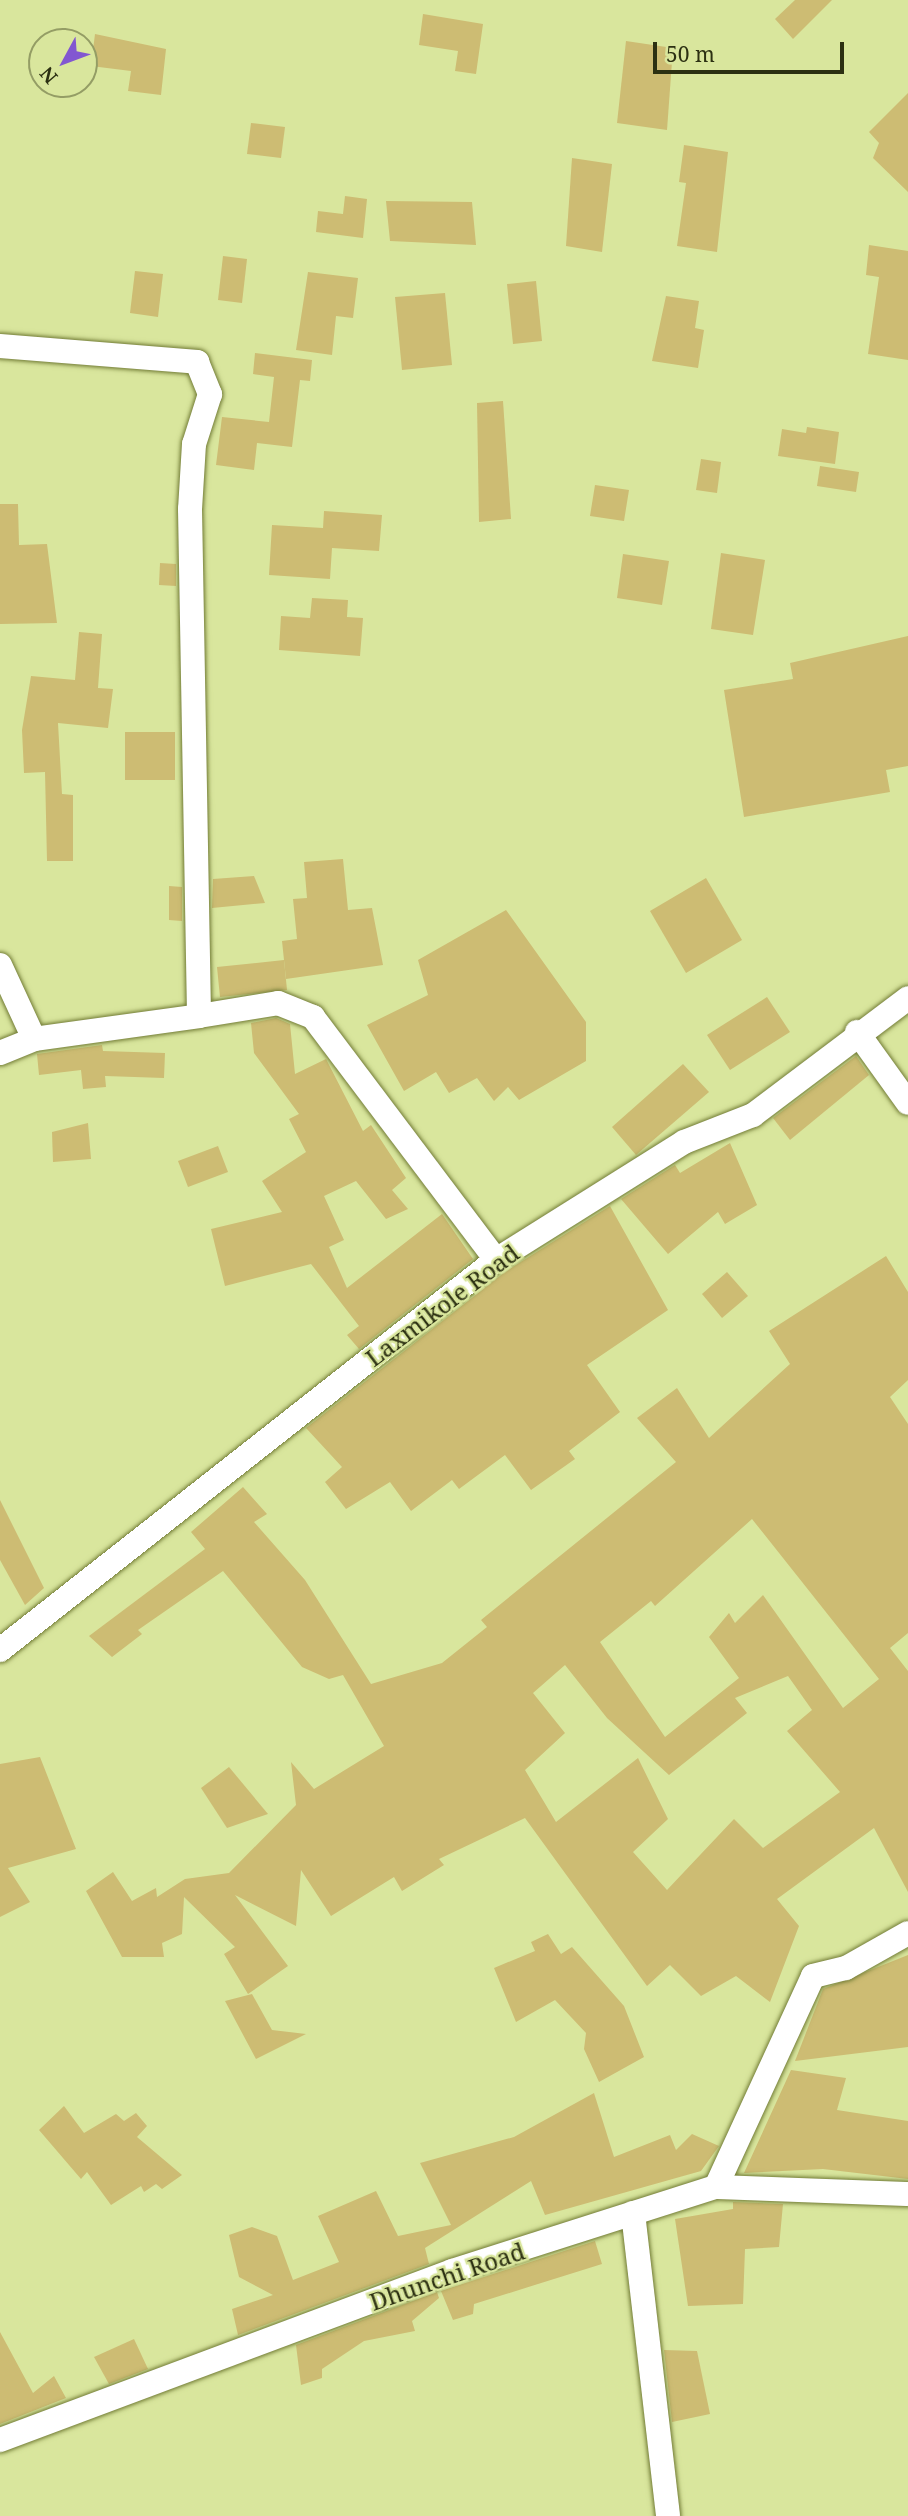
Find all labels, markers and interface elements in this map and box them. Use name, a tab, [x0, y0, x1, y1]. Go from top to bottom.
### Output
north arrow	[28, 28, 98, 98]
scale bar	[656, 28, 847, 72]
text: 50 m	[666, 40, 715, 68]
text: N	[34, 61, 63, 90]
street label: Laxmikole Road	[360, 1238, 524, 1372]
street label: Dhunchi Road	[366, 2236, 528, 2316]

